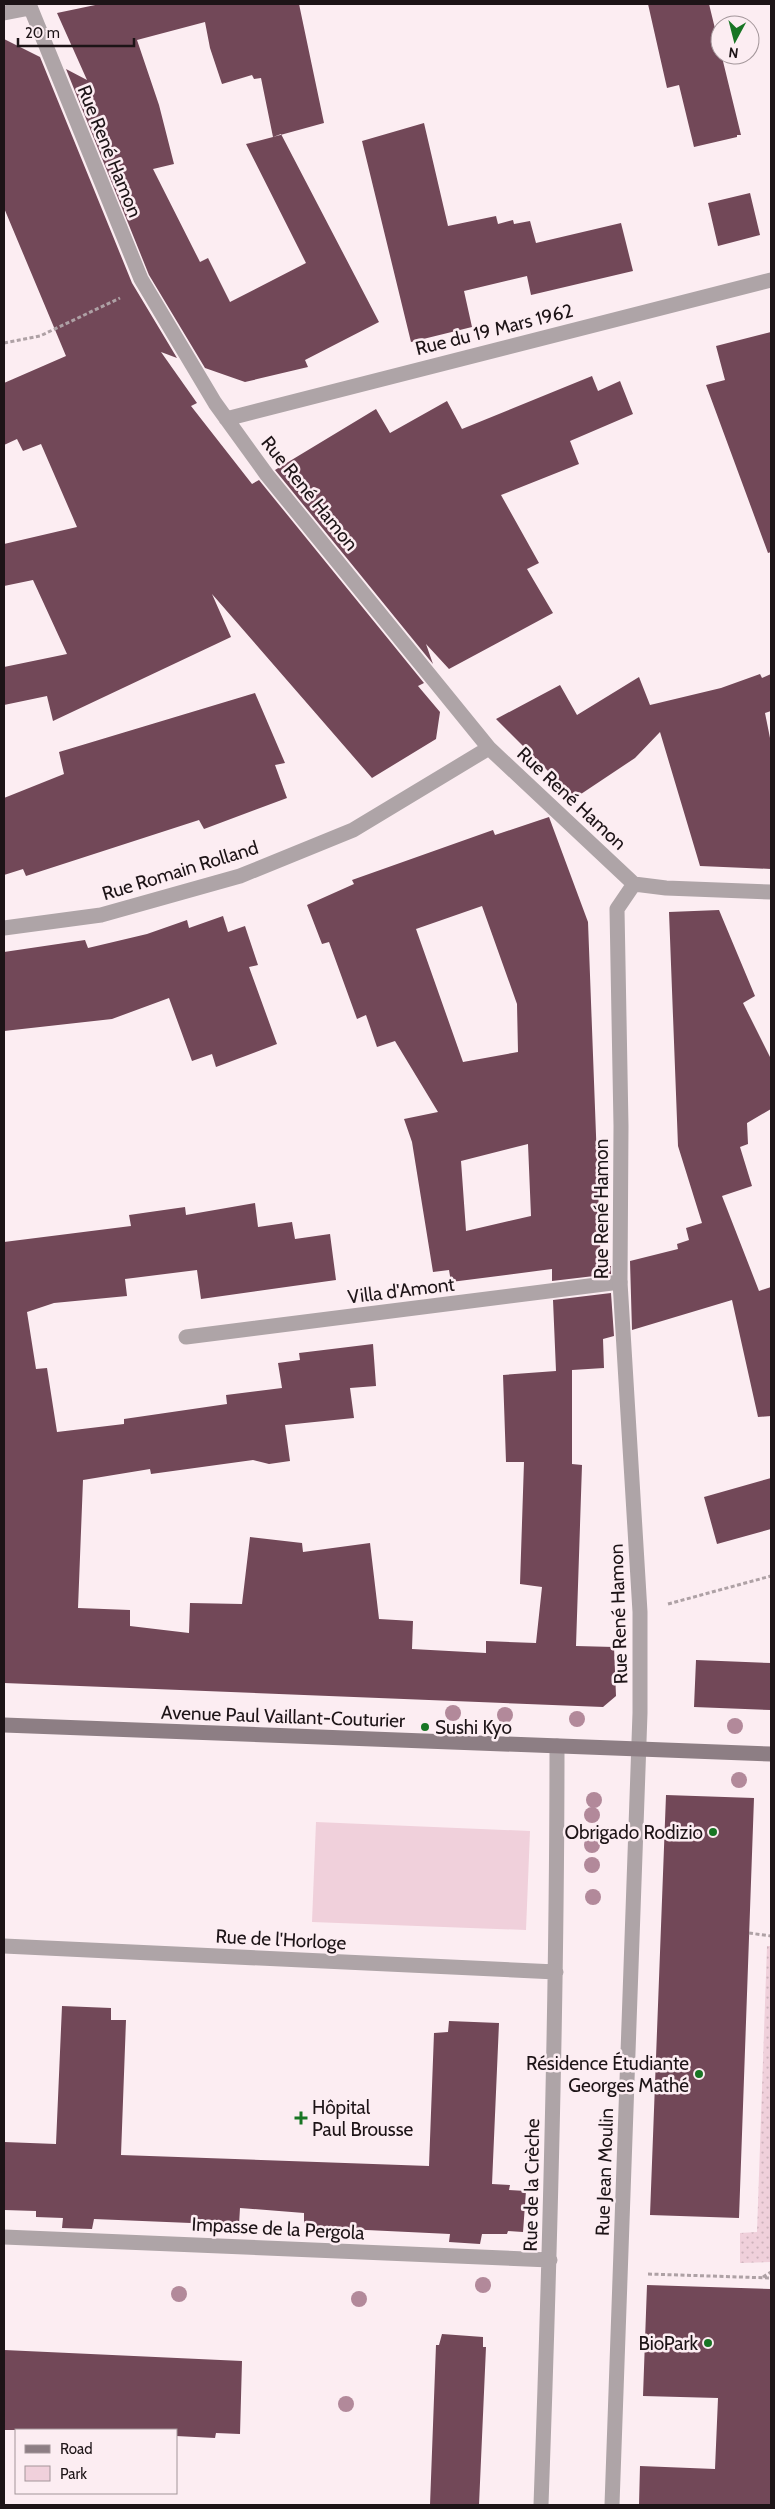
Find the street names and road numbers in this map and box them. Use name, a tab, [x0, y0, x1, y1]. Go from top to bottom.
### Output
street label: Rue René Hamon	[73, 82, 147, 221]
street label: Rue du 19 Mars 1962	[413, 299, 575, 360]
street label: Rue René Hamon	[256, 431, 363, 555]
street label: Rue René Hamon	[512, 742, 631, 855]
street label: Rue Romain Rolland	[99, 836, 261, 905]
street label: Rue René Hamon	[590, 1139, 613, 1279]
street label: Villa d'Amont	[346, 1272, 456, 1308]
street label: Rue René Hamon	[605, 1543, 632, 1685]
street label: Avenue Paul Vaillant-Couturier	[161, 1701, 405, 1732]
street label: Rue de l'Horloge	[215, 1925, 347, 1954]
street label: Rue Jean Moulin	[591, 2108, 618, 2237]
street label: Rue de la Crèche	[519, 2118, 544, 2252]
street label: Impasse de la Pergola	[191, 2212, 365, 2245]

